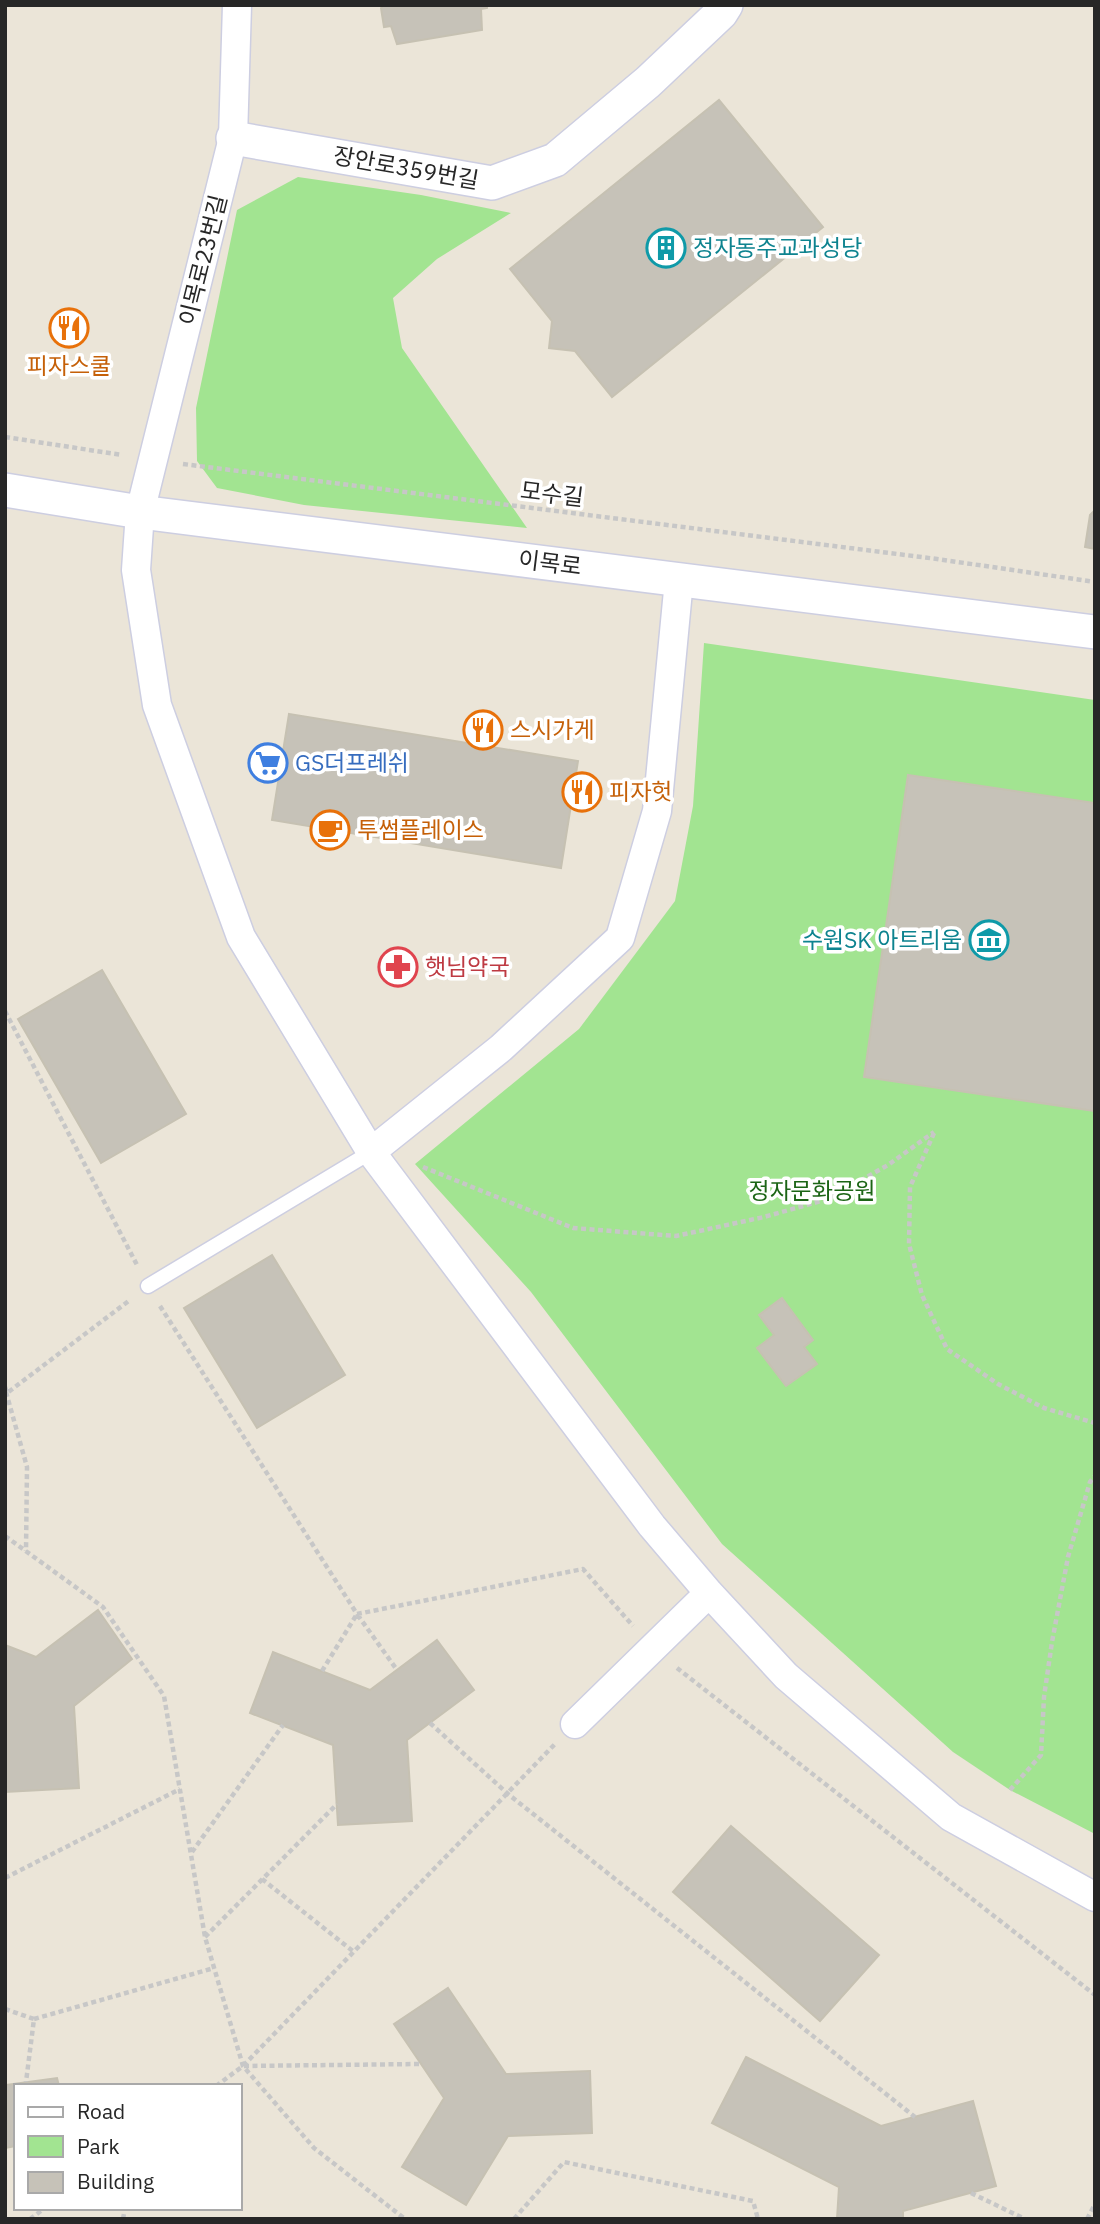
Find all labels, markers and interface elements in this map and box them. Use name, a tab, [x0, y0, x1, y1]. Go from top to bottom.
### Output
street label: 장안로359번길	[331, 139, 481, 195]
street label: 이목로23번길	[171, 191, 233, 328]
building icon: 정자동주교과성당	[645, 227, 687, 269]
place label: 정자동주교과성당	[693, 232, 862, 262]
restaurant icon: 피자스쿨	[48, 307, 90, 349]
place label: 피자스쿨	[27, 350, 111, 380]
street label: 모수길	[519, 474, 585, 512]
street label: 이목로	[517, 543, 583, 581]
restaurant icon: 스시가게	[462, 709, 504, 751]
place label: 스시가게	[510, 714, 595, 744]
supermarket icon: GS더프레쉬	[247, 742, 289, 784]
place label: GS더프레쉬	[295, 747, 409, 777]
restaurant icon: 피자헛	[561, 771, 603, 813]
place label: 피자헛	[609, 776, 672, 806]
cafe icon: 투썸플레이스	[309, 809, 351, 851]
place label: 투썸플레이스	[357, 814, 484, 844]
museum icon: 수원SK 아트리움	[968, 919, 1010, 961]
place label: 수원SK 아트리움	[802, 924, 962, 954]
pharmacy icon: 햇님약국	[377, 946, 419, 988]
place label: 햇님약국	[425, 951, 510, 981]
park label: 정자문화공원	[749, 1175, 875, 1205]
legend	[14, 2084, 242, 2210]
text: Road	[77, 2097, 125, 2125]
text: Park	[77, 2132, 120, 2160]
text: Building	[77, 2167, 154, 2195]

